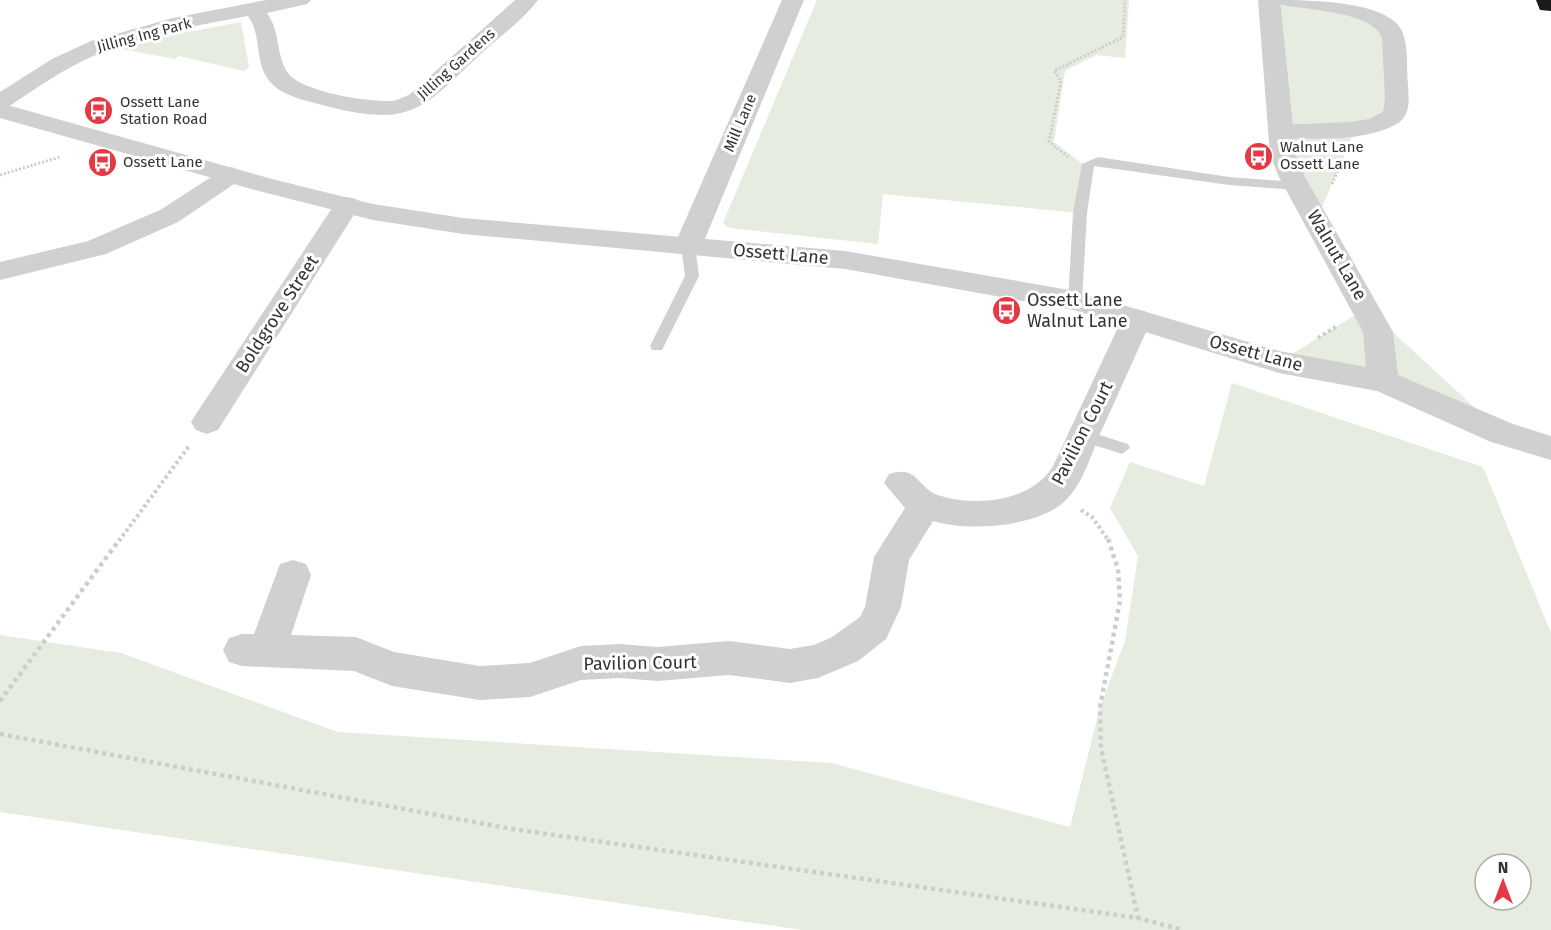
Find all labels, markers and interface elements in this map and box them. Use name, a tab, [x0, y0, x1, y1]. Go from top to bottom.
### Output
street label: Jilling Ing Park	[95, 14, 193, 56]
street label: Jilling Gardens	[413, 24, 499, 104]
street label: Mill Lane	[720, 91, 760, 155]
place label: Ossett Lane Station Road	[120, 93, 207, 128]
bus stop icon: Ossett Lane Station Road	[83, 95, 115, 127]
place label: Walnut Lane Ossett Lane	[1280, 138, 1364, 173]
bus stop icon: Walnut Lane Ossett Lane	[1243, 140, 1275, 172]
bus stop icon: Ossett Lane	[86, 146, 118, 178]
place label: Ossett Lane	[123, 153, 203, 171]
street label: Walnut Lane	[1302, 206, 1372, 304]
street label: Ossett Lane	[732, 239, 830, 269]
street label: Boldgrove Street	[231, 251, 323, 377]
place label: Ossett Lane Walnut Lane	[1027, 289, 1127, 332]
bus stop icon: Ossett Lane Walnut Lane	[990, 294, 1022, 326]
street label: Ossett Lane	[1207, 330, 1305, 376]
street label: Pavilion Court	[1046, 377, 1118, 488]
street label: Pavilion Court	[583, 651, 697, 675]
north arrow	[1473, 852, 1533, 912]
text: N	[1498, 858, 1508, 877]

